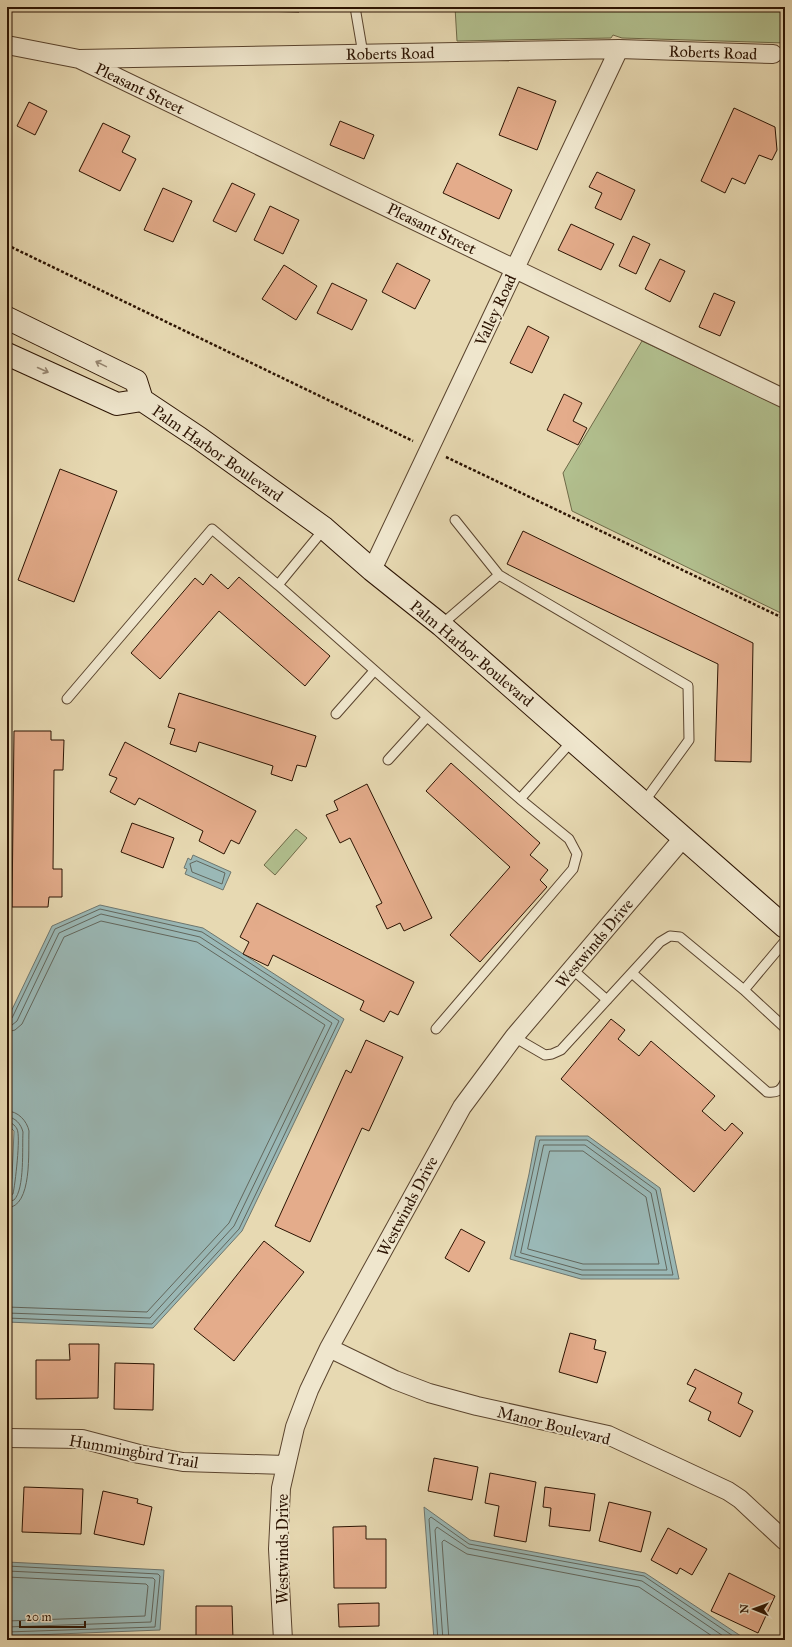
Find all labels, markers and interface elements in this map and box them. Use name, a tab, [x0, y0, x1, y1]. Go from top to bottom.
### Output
street label: Roberts Road	[668, 41, 758, 64]
street label: Roberts Road	[345, 43, 435, 64]
street label: Pleasant Street	[92, 59, 188, 118]
street label: Pleasant Street	[384, 199, 480, 258]
street label: Valley Road	[470, 271, 520, 350]
one-way arrow	[95, 360, 107, 367]
one-way arrow	[36, 367, 48, 374]
street label: Palm Harbor Boulevard	[149, 401, 287, 506]
street label: Palm Harbor Boulevard	[406, 596, 537, 711]
street label: Westwinds Drive	[552, 895, 637, 992]
street label: Westwinds Drive	[373, 1153, 442, 1259]
street label: Manor Boulevard	[495, 1402, 612, 1449]
street label: Hummingbird Trail	[67, 1431, 201, 1473]
street label: Westwinds Drive	[273, 1493, 292, 1604]
north arrow	[734, 1589, 774, 1629]
scale bar	[20, 1603, 85, 1629]
text: N	[738, 1603, 751, 1614]
text: 20 m	[26, 1610, 52, 1624]

